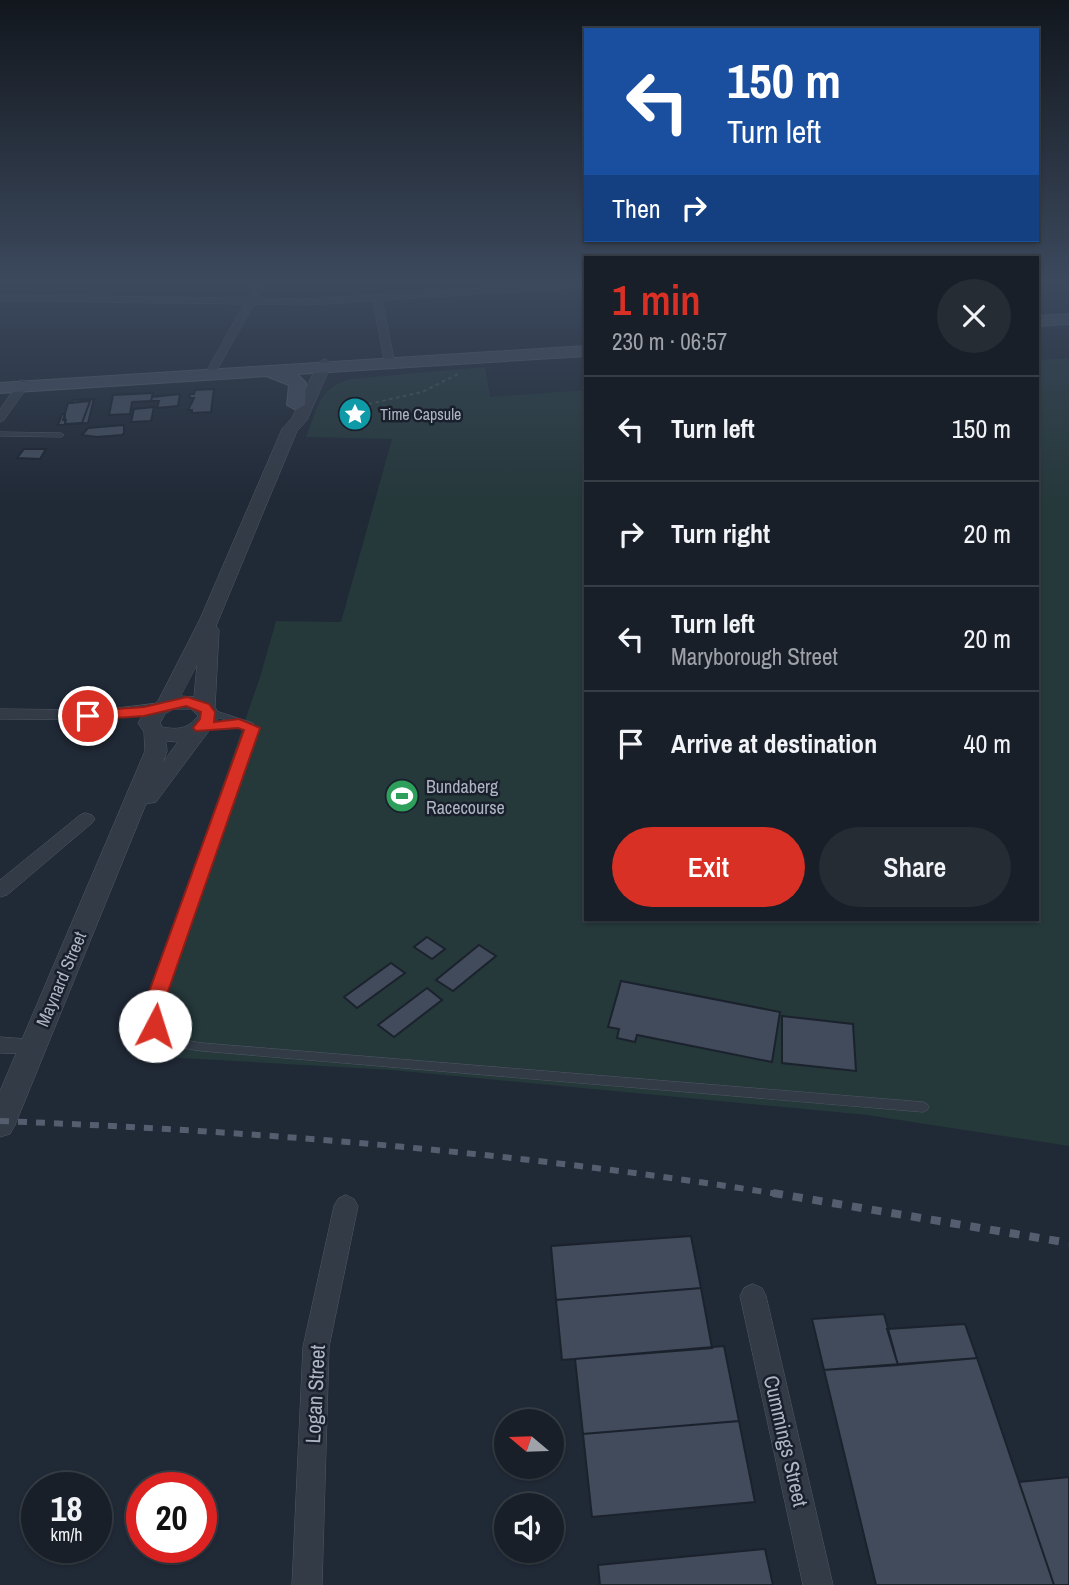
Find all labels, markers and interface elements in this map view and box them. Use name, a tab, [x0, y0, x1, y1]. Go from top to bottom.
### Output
text: 150 m	[727, 47, 841, 113]
icon: left	[612, 56, 703, 147]
text: Turn left	[727, 110, 821, 153]
icon: right	[675, 189, 713, 227]
text: Then	[612, 191, 661, 226]
text: 1 min	[612, 272, 701, 328]
button: close	[937, 279, 1011, 353]
text: 230 m · 06:57	[612, 326, 727, 357]
place icon: Time Capsule	[336, 395, 374, 433]
place label: Time Capsule	[380, 403, 461, 425]
icon: left	[612, 410, 650, 448]
text: Turn left	[671, 411, 755, 446]
text: 150 m	[952, 411, 1011, 446]
icon: right	[612, 515, 650, 553]
text: Turn right	[671, 516, 770, 551]
text: 20 m	[964, 516, 1011, 551]
text: Turn left	[671, 606, 755, 641]
icon: left	[612, 620, 650, 658]
text: 20 m	[964, 621, 1011, 656]
text: Maryborough Street	[671, 641, 838, 672]
pin	[58, 686, 118, 746]
icon: arrive	[69, 697, 107, 735]
icon: arrive	[612, 725, 650, 763]
text: Arrive at destination	[671, 726, 877, 761]
text: 40 m	[964, 726, 1011, 761]
place label: Bundaberg Racecourse	[426, 774, 505, 820]
sports icon: Bundaberg Racecourse	[383, 777, 421, 815]
button: Exit	[612, 827, 805, 907]
button: Share	[819, 827, 1011, 907]
street label: Maynard Street	[30, 928, 92, 1030]
position arrow	[118, 989, 192, 1063]
street label: Logan Street	[298, 1344, 332, 1444]
street label: Cummings Street	[757, 1372, 815, 1510]
north arrow	[494, 1409, 564, 1479]
map controls	[494, 1409, 564, 1563]
speed limit sign: 20	[126, 1472, 217, 1563]
text: 18	[51, 1485, 82, 1532]
button: sound	[494, 1493, 564, 1563]
text: km/h	[51, 1522, 83, 1547]

